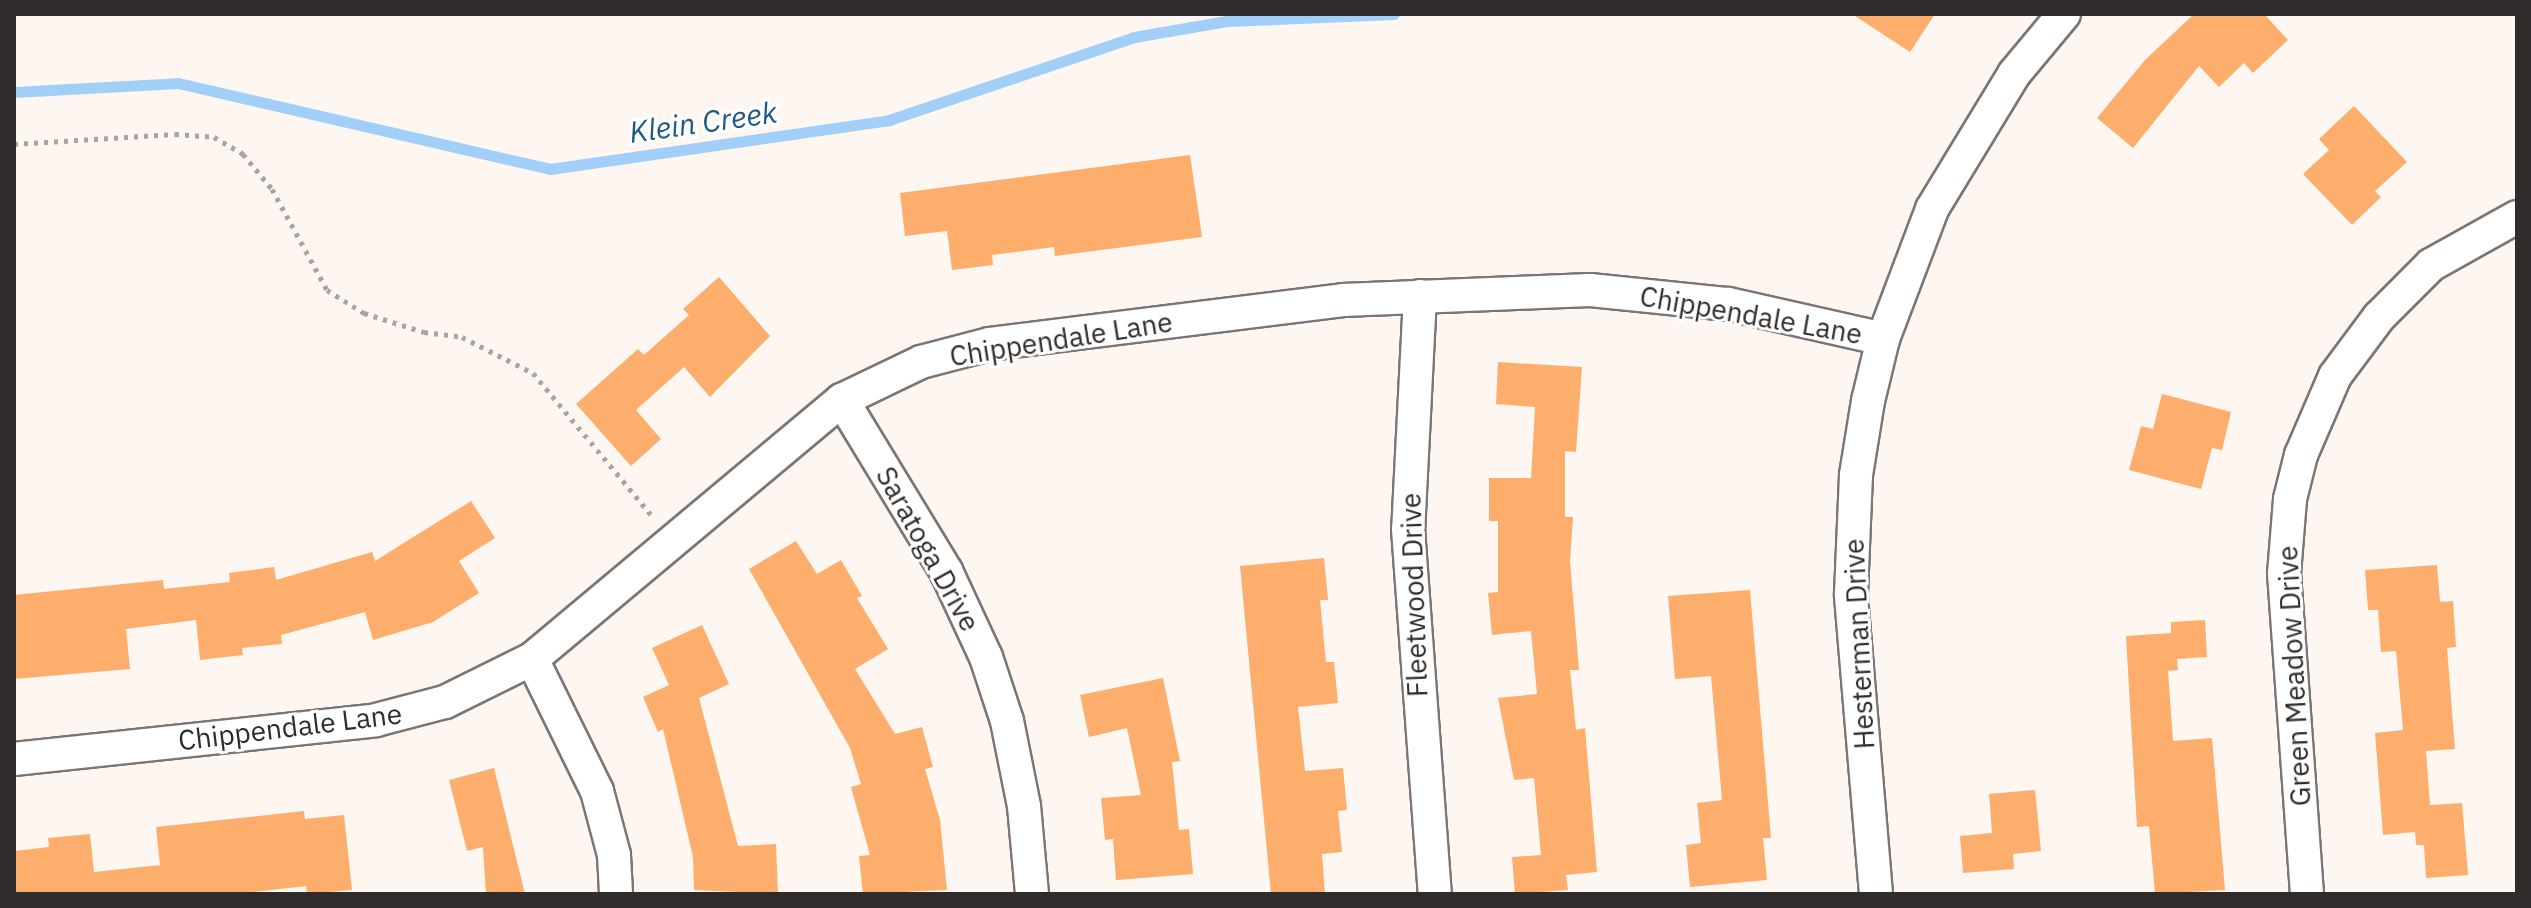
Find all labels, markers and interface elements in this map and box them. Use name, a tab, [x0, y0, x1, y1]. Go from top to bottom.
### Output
water label: Klein Creek	[627, 94, 779, 150]
street label: Chippendale Lane	[1637, 279, 1865, 351]
street label: Chippendale Lane	[947, 305, 1175, 373]
street label: Saratoga Drive	[869, 461, 987, 637]
street label: Fleetwood Drive	[1394, 492, 1434, 698]
street label: Hesterman Drive	[1837, 538, 1881, 750]
street label: Green Meadow Drive	[2270, 545, 2318, 807]
street label: Chippendale Lane	[176, 697, 404, 757]

